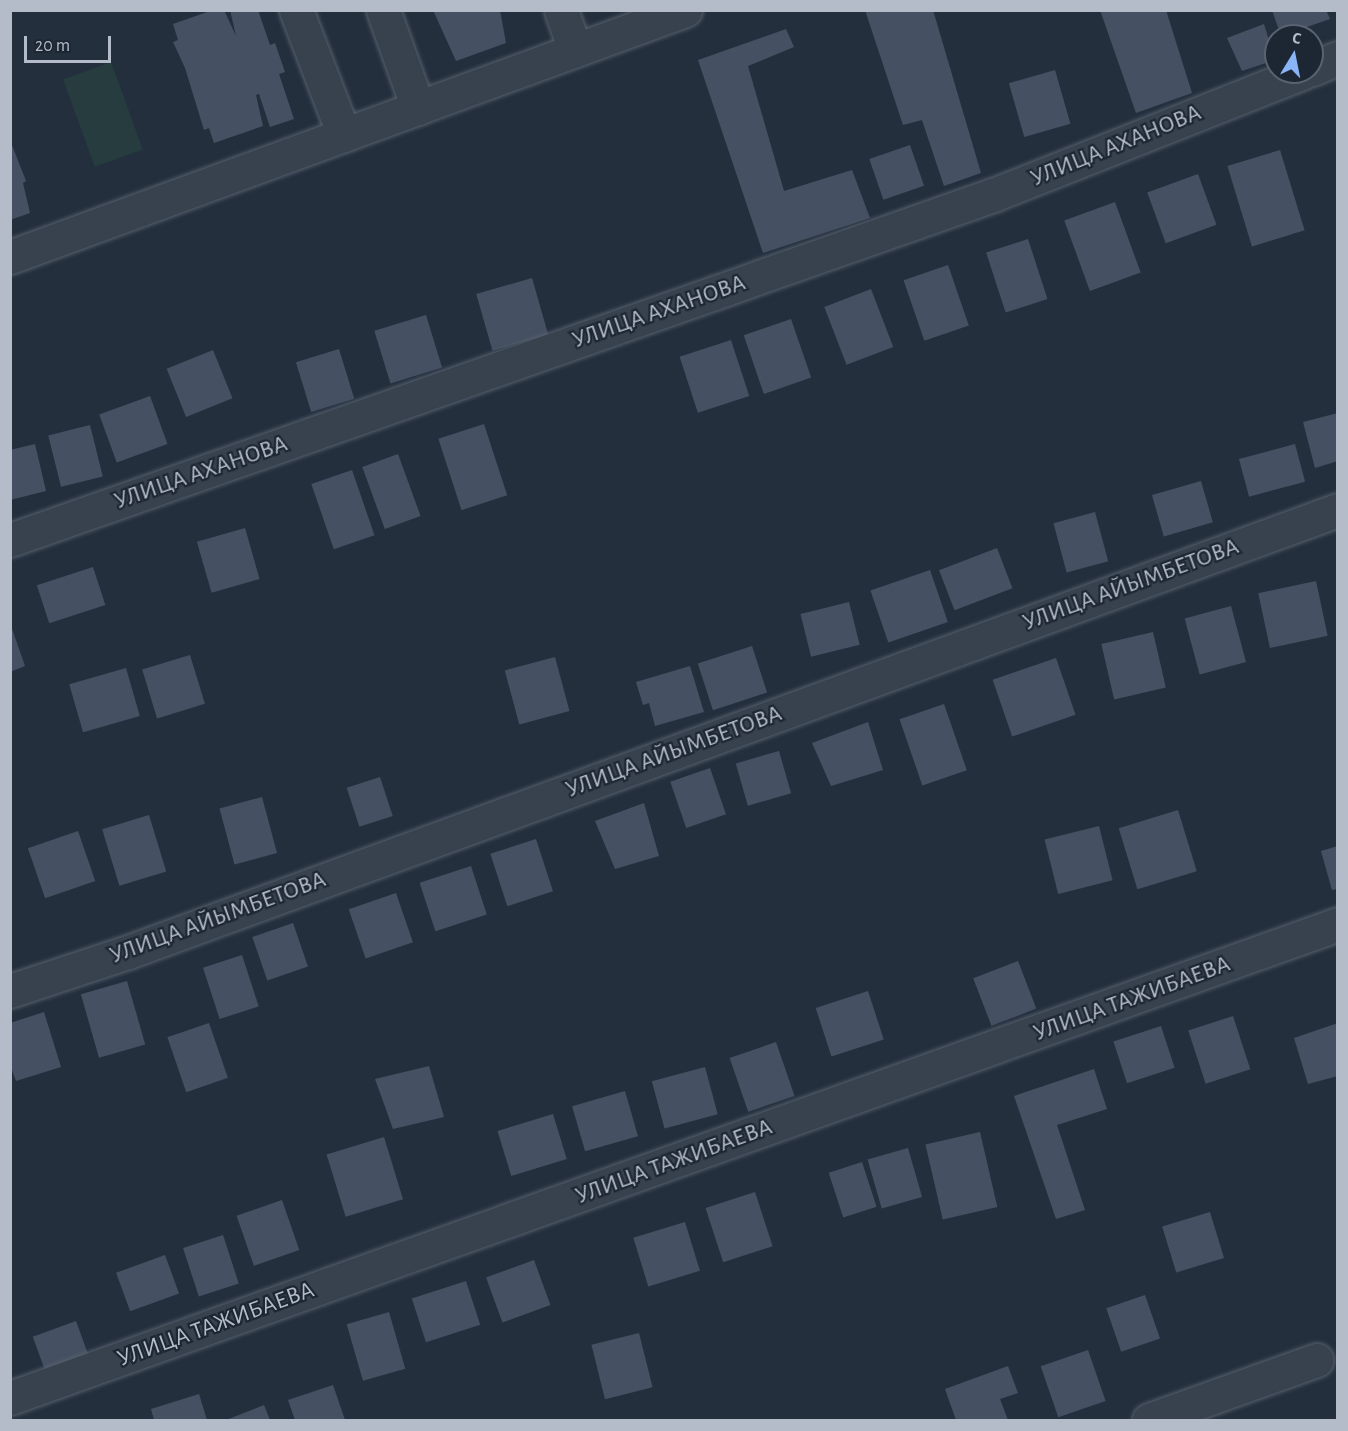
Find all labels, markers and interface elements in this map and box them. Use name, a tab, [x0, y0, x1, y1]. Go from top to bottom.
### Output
scale bar	[27, 24, 114, 62]
north arrow	[1264, 24, 1324, 84]
text: С	[1291, 30, 1303, 47]
text: 20 m	[35, 37, 70, 55]
street label: УЛИЦА АХАНОВА	[1027, 99, 1205, 193]
street label: УЛИЦА АХАНОВА	[569, 269, 749, 355]
street label: УЛИЦА АХАНОВА	[111, 430, 291, 516]
street label: УЛИЦА АЙЫМБЕТОВА	[1019, 532, 1243, 638]
street label: УЛИЦА АЙЫМБЕТОВА	[562, 699, 786, 805]
street label: УЛИЦА АЙЫМБЕТОВА	[106, 865, 330, 971]
street label: УЛИЦА ТАЖИБАЕВА	[1030, 950, 1234, 1048]
street label: УЛИЦА ТАЖИБАЕВА	[572, 1113, 776, 1211]
street label: УЛИЦА ТАЖИБАЕВА	[114, 1276, 318, 1374]

